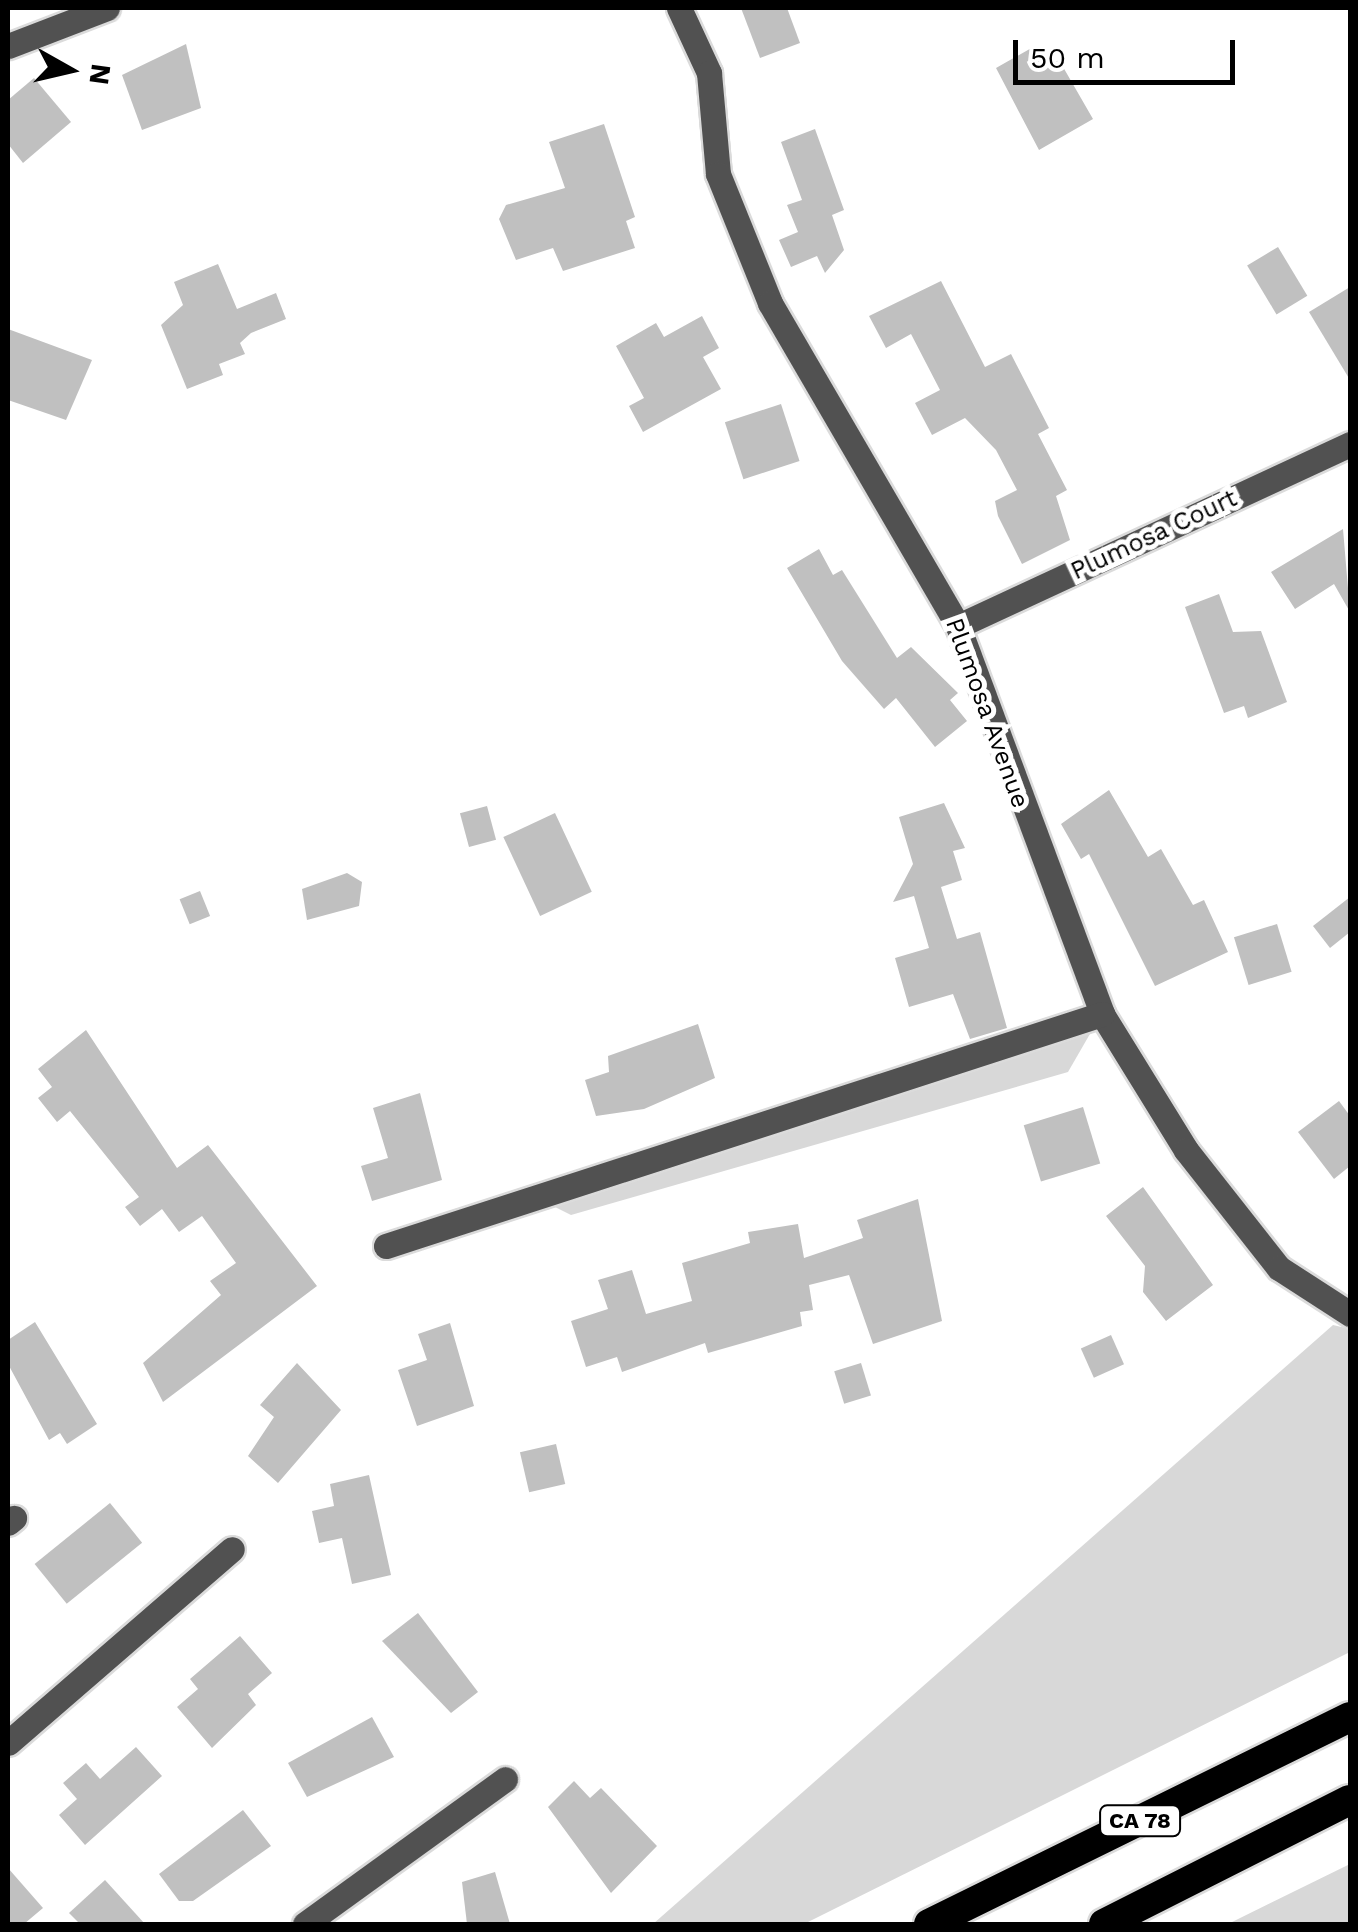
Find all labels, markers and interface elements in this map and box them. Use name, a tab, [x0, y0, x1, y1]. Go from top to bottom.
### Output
north arrow	[20, 20, 120, 120]
scale bar	[1018, 20, 1240, 82]
text: 50 m	[1030, 40, 1105, 75]
text: N	[82, 62, 118, 87]
street label: Plumosa Court	[1066, 483, 1242, 587]
street label: Plumosa Avenue	[938, 613, 1036, 813]
road number: CA 78	[1098, 1804, 1182, 1838]

